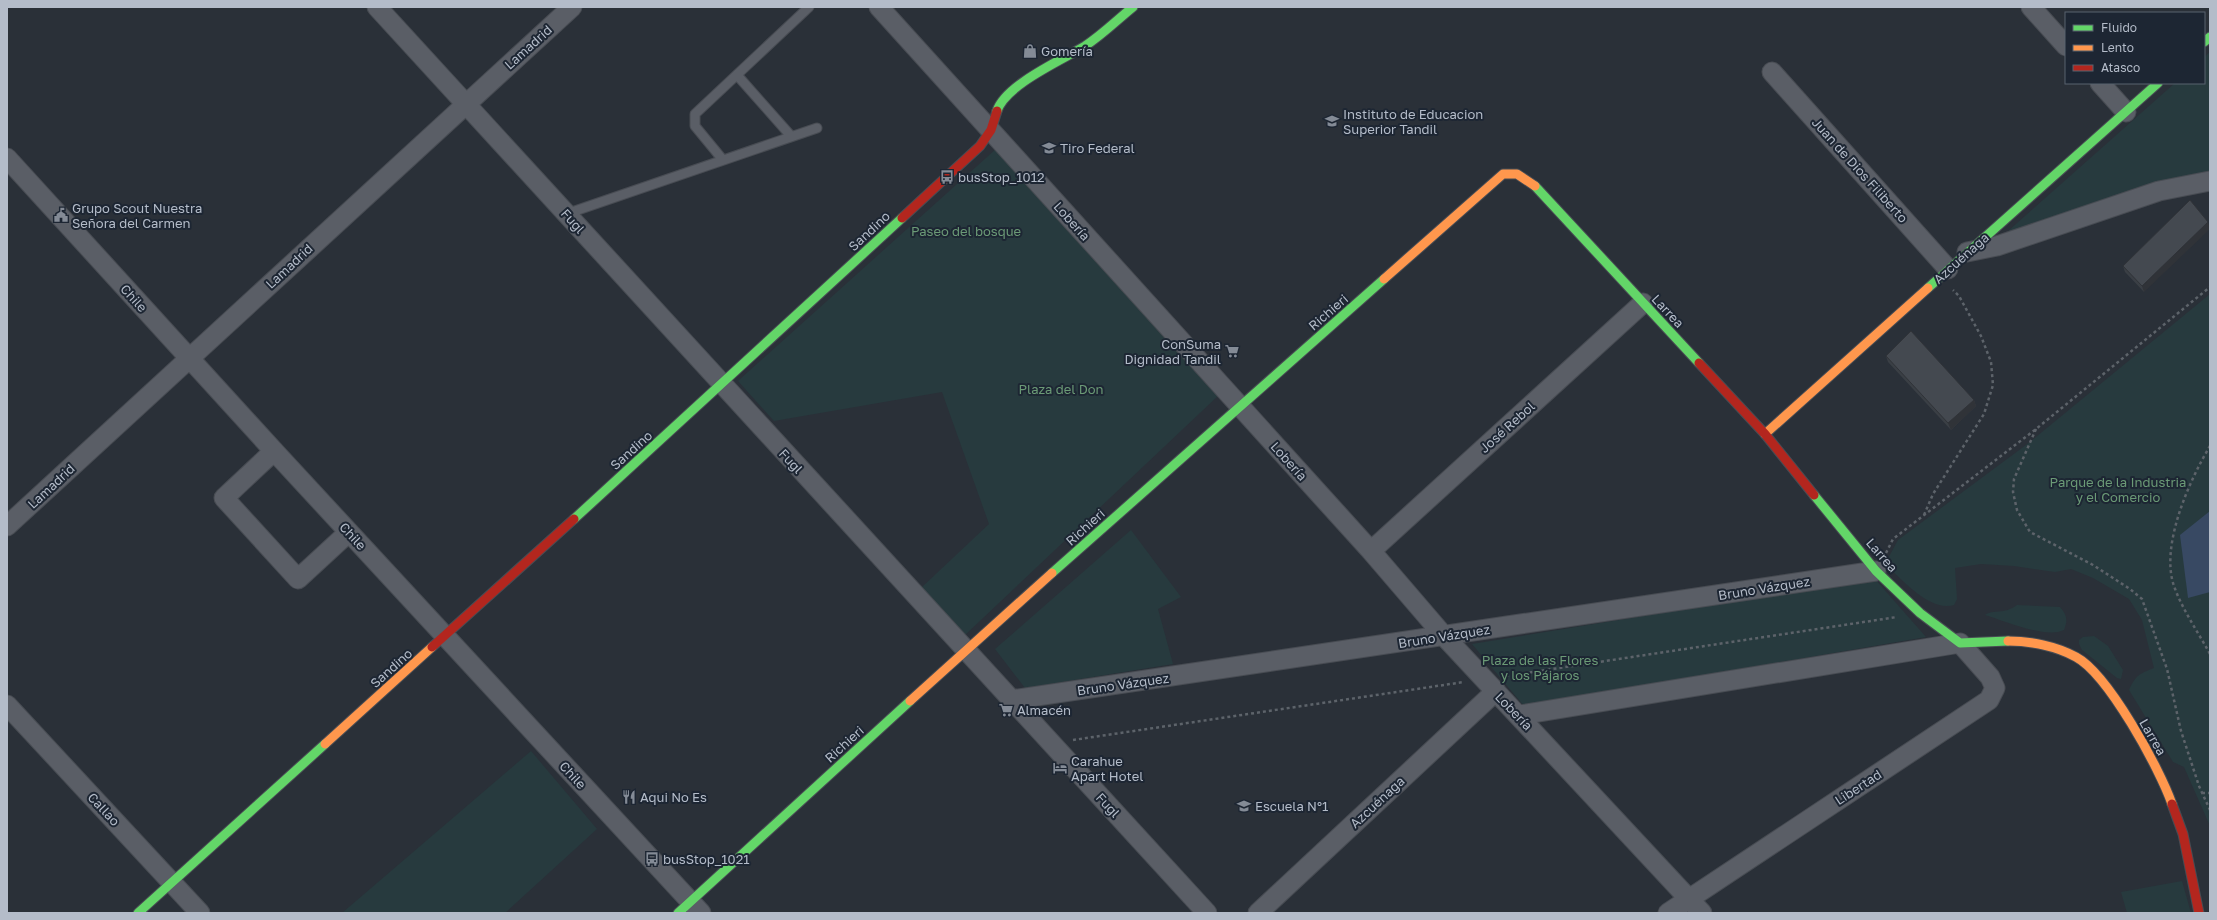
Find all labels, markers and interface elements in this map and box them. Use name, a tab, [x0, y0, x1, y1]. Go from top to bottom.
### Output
legend	[2065, 12, 2205, 84]
text: Fluido	[2101, 20, 2137, 35]
street label: Lamadrid	[501, 22, 555, 72]
text: Lento	[2101, 40, 2134, 55]
shop icon: Gomería	[1022, 43, 1038, 59]
place label: Gomería	[1041, 43, 1093, 59]
text: Atasco	[2101, 60, 2140, 75]
place label: Instituto de Educacion Superior Tandil	[1343, 106, 1483, 137]
school or university icon: Instituto de Educacion Superior Tandil	[1324, 113, 1340, 129]
street label: Juan de Dios Filiberto	[1809, 114, 1911, 226]
school or university icon: Tiro Federal	[1041, 140, 1057, 156]
place label: Tiro Federal	[1060, 140, 1135, 156]
bus stop icon: busStop_1012	[939, 169, 955, 185]
place label: busStop_1012	[958, 169, 1045, 185]
street label: Lobería	[1050, 198, 1094, 244]
place label: Grupo Scout Nuestra Señora del Carmen	[72, 200, 202, 231]
street label: Fugl	[558, 205, 588, 237]
public building icon: Grupo Scout Nuestra Señora del Carmen	[53, 207, 69, 223]
street label: Sandino	[845, 208, 893, 254]
park label: Paseo del bosque	[911, 223, 1021, 239]
street label: Azcuénaga	[1930, 229, 1992, 287]
street label: Lamadrid	[262, 240, 316, 292]
street label: Chile	[117, 281, 151, 315]
street label: Richieri	[1305, 291, 1351, 333]
street label: Larrea	[1649, 291, 1687, 331]
place label: ConSuma Dignidad Tandil	[1124, 336, 1221, 367]
supermarket icon: ConSuma Dignidad Tandil	[1224, 343, 1240, 359]
park label: Plaza del Don	[1018, 381, 1104, 397]
street label: José Rebol	[1476, 398, 1538, 456]
street label: Sandino	[607, 427, 655, 473]
street label: Lobería	[1267, 438, 1311, 484]
street label: Fugl	[776, 445, 806, 477]
street label: Lamadrid	[24, 460, 78, 512]
park label: Parque de la Industria y el Comercio	[2050, 474, 2186, 505]
street label: Richieri	[1062, 505, 1108, 549]
street label: Chile	[336, 519, 370, 553]
street label: Larrea	[1863, 535, 1901, 575]
street label: Bruno Vázquez	[1717, 573, 1811, 603]
street label: Bruno Vázquez	[1397, 621, 1491, 651]
street label: Sandino	[367, 645, 415, 691]
park label: Plaza de las Flores y los Pájaros	[1482, 652, 1598, 683]
street label: Bruno Vázquez	[1076, 670, 1170, 698]
street label: Lobería	[1492, 689, 1536, 733]
supermarket icon: Almacén	[998, 702, 1014, 718]
place label: Almacén	[1017, 702, 1071, 718]
street label: Larrea	[2136, 716, 2170, 758]
street label: Richieri	[821, 722, 867, 766]
place label: Carahue Apart Hotel	[1071, 753, 1143, 784]
street label: Chile	[556, 758, 590, 792]
hotel icon: Carahue Apart Hotel	[1052, 760, 1068, 776]
street label: Libertad	[1832, 766, 1884, 808]
street label: Azcuénaga	[1346, 773, 1408, 831]
street label: Callao	[85, 789, 124, 829]
restaurant icon: Aqui No Es	[621, 789, 637, 805]
place label: Aqui No Es	[640, 789, 707, 805]
street label: Fugl	[1093, 789, 1123, 821]
school or university icon: Escuela N°1	[1236, 798, 1252, 814]
place label: Escuela N°1	[1255, 798, 1328, 814]
bus stop icon: busStop_1021	[644, 851, 660, 867]
place label: busStop_1021	[663, 851, 750, 867]

